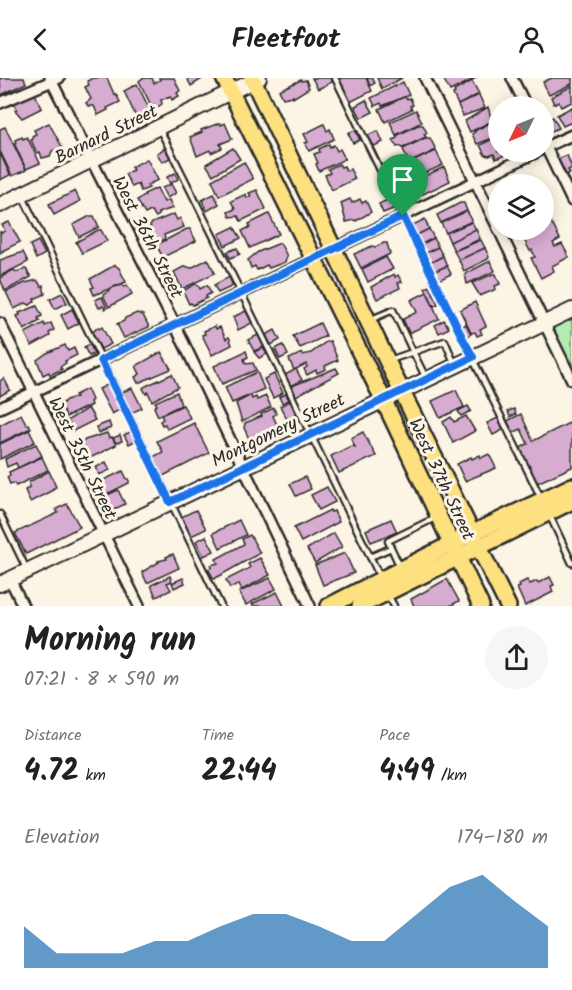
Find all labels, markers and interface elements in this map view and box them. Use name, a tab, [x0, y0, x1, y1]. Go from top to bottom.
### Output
text: Fleetfoot	[232, 18, 340, 61]
icon: back	[24, 23, 57, 56]
icon: person	[515, 23, 548, 56]
north arrow	[488, 96, 554, 162]
map controls	[488, 96, 554, 240]
street label: Barnard Street	[50, 97, 164, 173]
pin	[377, 154, 428, 216]
icon: arrive	[386, 163, 419, 196]
street label: West 36th Street	[103, 171, 190, 305]
button: layers	[488, 174, 554, 240]
street label: Montgomery Street	[207, 386, 351, 476]
street label: West 35th Street	[39, 392, 124, 526]
street label: West 37th Street	[400, 414, 482, 547]
text: Morning run	[24, 615, 196, 668]
button: share	[485, 626, 548, 689]
text: 07:21 · 8 × 590 m	[24, 664, 179, 696]
text: Distance	[24, 723, 82, 748]
text: Time	[202, 723, 234, 748]
text: Pace	[379, 723, 410, 748]
text: 4.72	[24, 748, 79, 796]
text: 22:44	[202, 748, 277, 796]
text: 4:49	[379, 748, 435, 796]
text: km	[79, 763, 106, 788]
text: /km	[435, 763, 467, 788]
text: Elevation	[24, 822, 100, 854]
text: 174–180 m	[457, 822, 548, 854]

